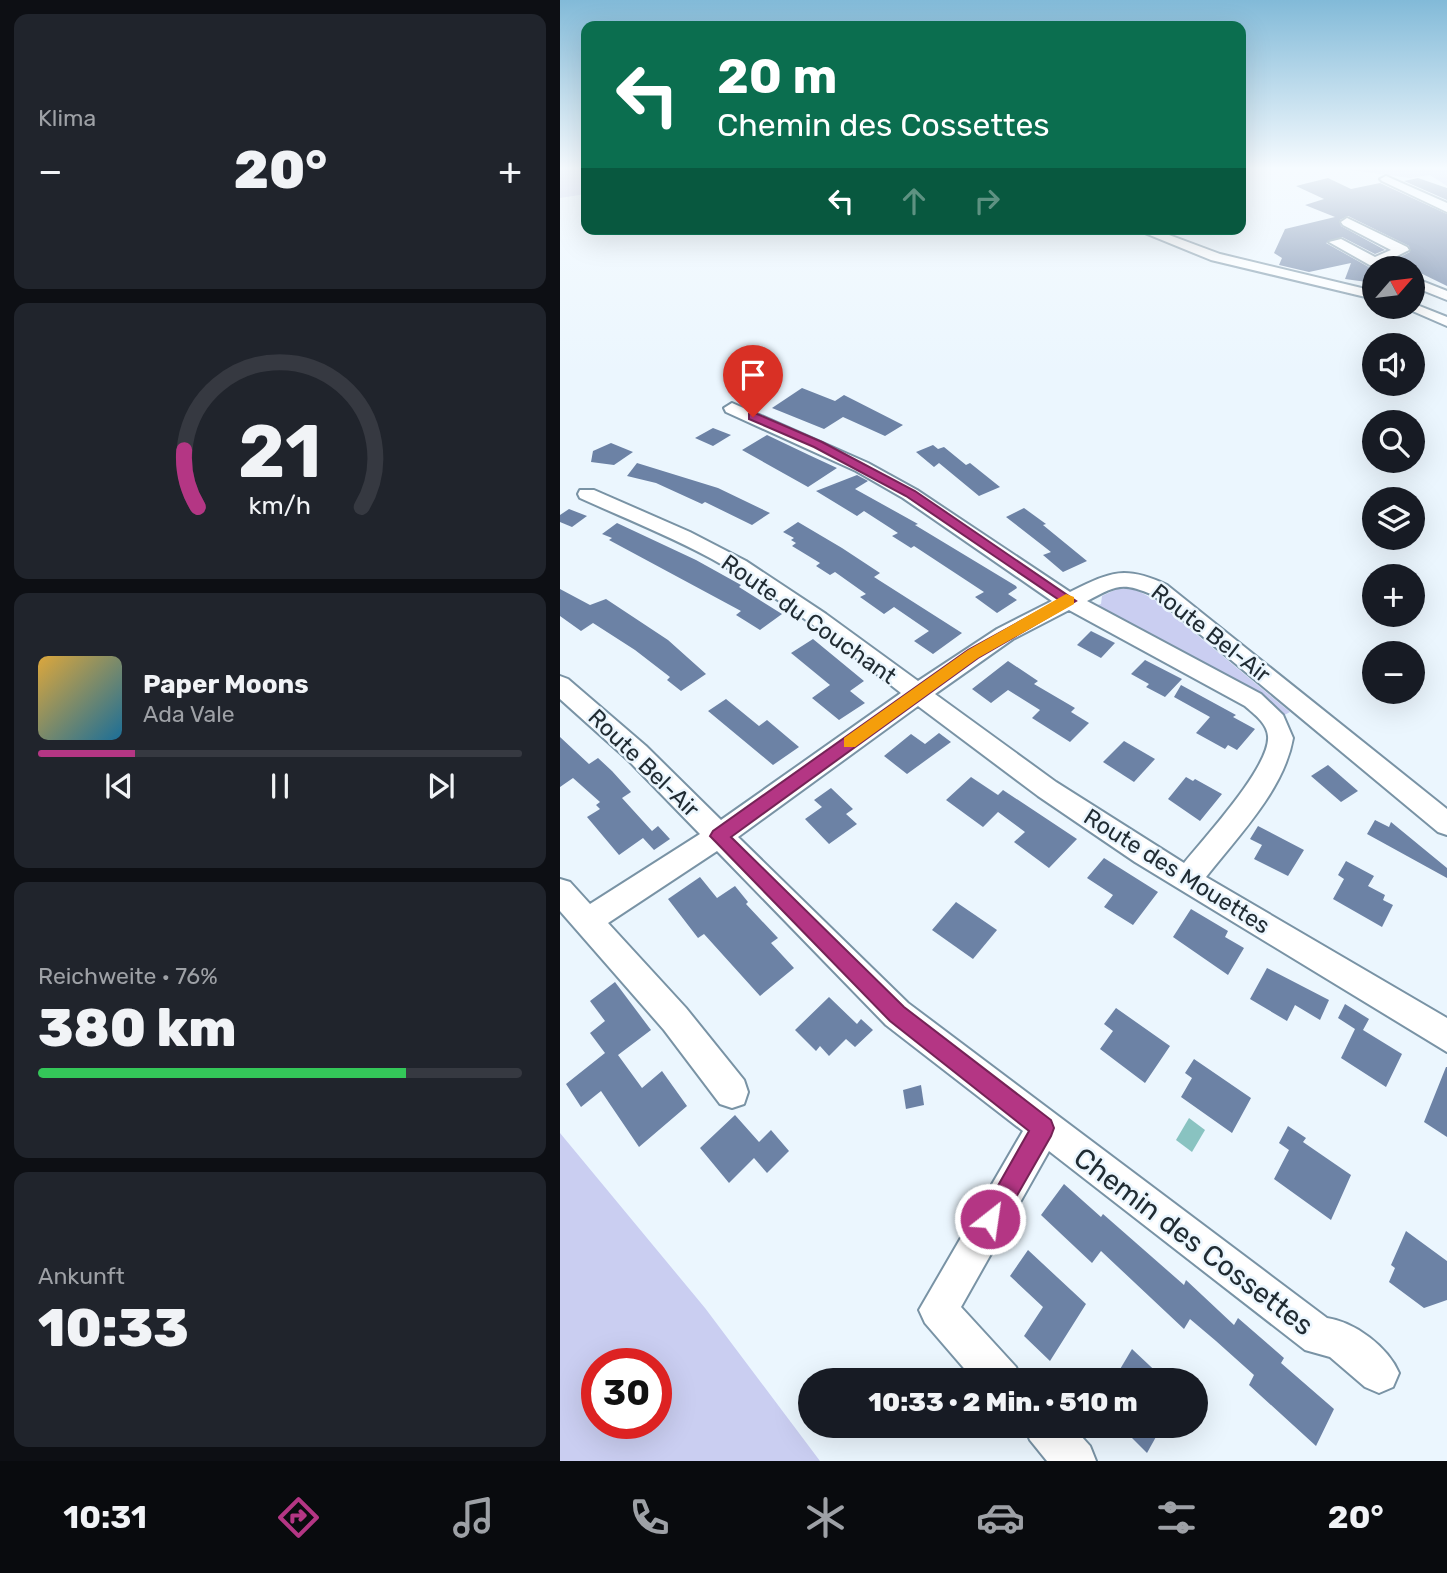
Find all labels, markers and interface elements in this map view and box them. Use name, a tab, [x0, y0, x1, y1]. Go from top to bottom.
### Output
text: 20 m	[717, 47, 838, 105]
icon: left	[602, 49, 693, 140]
text: Klima	[38, 104, 96, 132]
text: Chemin des Cossettes	[717, 106, 1050, 144]
text: 20°	[234, 139, 327, 201]
text: −	[38, 148, 63, 194]
text: +	[498, 148, 522, 194]
icon: left	[822, 182, 860, 220]
icon: ahead	[895, 182, 933, 220]
icon: right	[968, 182, 1006, 220]
north arrow	[1362, 256, 1424, 318]
map controls	[1362, 256, 1425, 704]
button: sound	[1362, 333, 1425, 396]
pin	[723, 345, 783, 417]
icon: arrive	[734, 356, 772, 394]
text: 21	[238, 410, 322, 496]
button: search	[1362, 410, 1425, 473]
button: layers	[1362, 487, 1425, 550]
text: km/h	[249, 491, 311, 520]
street label: Route du Couchant	[716, 548, 902, 690]
button: +	[1362, 564, 1425, 627]
street label: Route Bel-Air	[1146, 578, 1276, 688]
button: −	[1362, 641, 1425, 704]
text: Paper Moons	[143, 669, 309, 700]
text: Ada Vale	[143, 700, 235, 728]
street label: Route Bel-Air	[583, 703, 706, 823]
icon: previous	[100, 767, 138, 805]
icon: pause	[261, 767, 299, 805]
icon: next	[422, 767, 460, 805]
street label: Route des Mouettes	[1079, 802, 1275, 940]
text: Reichweite · 76%	[38, 962, 218, 990]
text: 380 km	[38, 997, 237, 1059]
street label: Chemin des Cossettes	[1068, 1141, 1320, 1342]
position arrow	[953, 1182, 1027, 1256]
text: Ankunft	[38, 1262, 125, 1290]
text: 10:33	[38, 1297, 189, 1359]
speed limit sign: 30	[581, 1348, 672, 1439]
text: 10:33 · 2 Min. · 510 m	[868, 1387, 1138, 1418]
icon: directions	[274, 1493, 323, 1542]
icon: music	[449, 1493, 498, 1542]
icon: phone	[625, 1493, 674, 1542]
icon: climate	[801, 1493, 850, 1542]
icon: car	[976, 1493, 1025, 1542]
icon: filters	[1152, 1493, 1201, 1542]
text: 10:31	[63, 1498, 147, 1536]
text: 20°	[1328, 1498, 1384, 1536]

